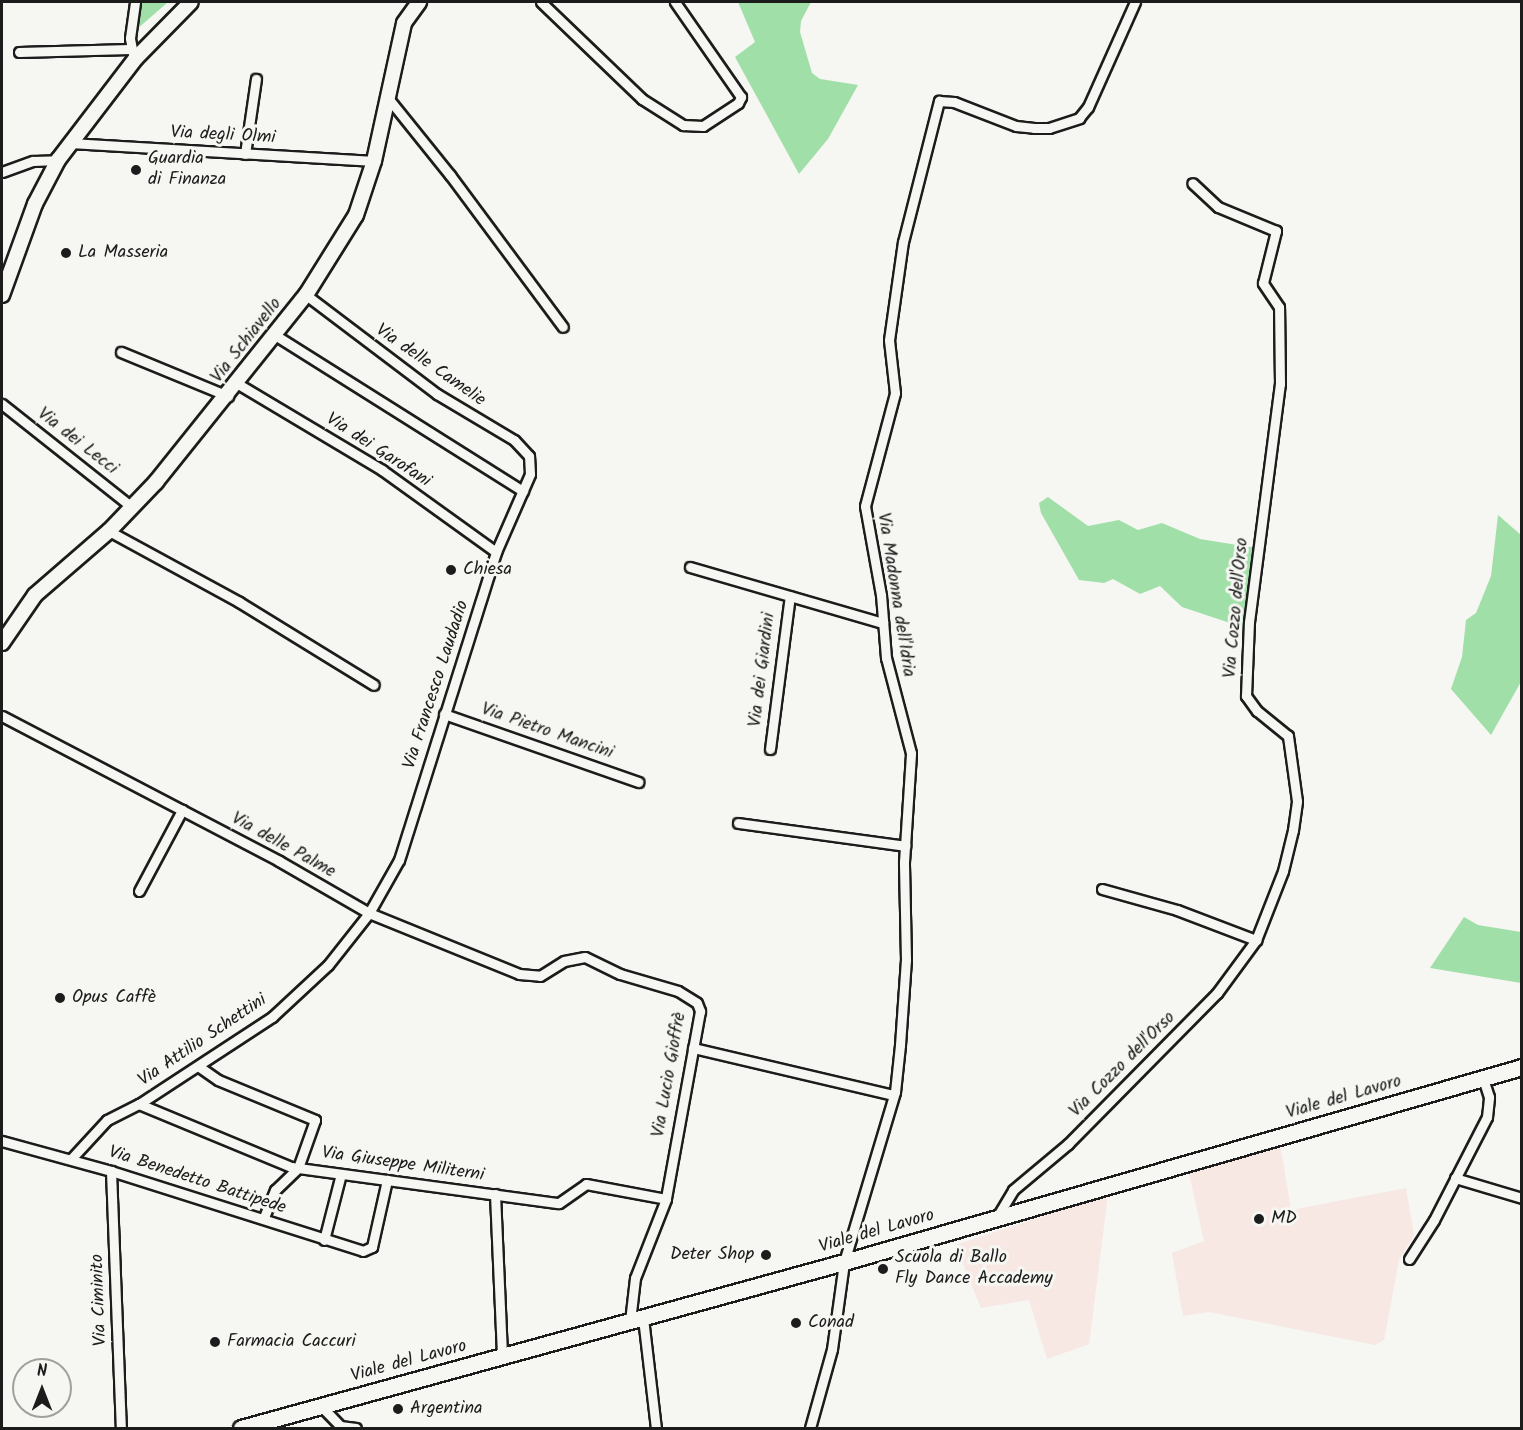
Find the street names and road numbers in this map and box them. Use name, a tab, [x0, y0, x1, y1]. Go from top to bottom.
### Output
street label: Via degli Olmi	[170, 122, 276, 150]
street label: Via Schiavello	[207, 294, 287, 388]
street label: Via delle Camelie	[371, 320, 489, 412]
street label: Via dei Lecci	[32, 404, 122, 480]
street label: Via dei Garofani	[321, 409, 435, 493]
street label: Via Madonna dell'Idria	[871, 511, 919, 679]
street label: Via Cozzo dell'Orso	[1220, 537, 1254, 679]
street label: Via Francesco Laudadio	[400, 598, 474, 772]
street label: Via dei Giardini	[745, 612, 781, 728]
street label: Via Pietro Mancini	[478, 699, 616, 765]
street label: Via delle Palme	[227, 808, 339, 884]
street label: Via Attilio Schettini	[135, 990, 271, 1092]
street label: Via Cozzo dell'Orso	[1066, 1008, 1180, 1122]
street label: Via Lucio Gioffrè	[648, 1011, 692, 1139]
street label: Viale del Lavoro	[1284, 1071, 1404, 1125]
street label: Via Benedetto Battipede	[106, 1142, 288, 1220]
street label: Via Giuseppe Militerni	[320, 1143, 486, 1187]
street label: Viale del Lavoro	[817, 1205, 937, 1259]
street label: Via Ciminito	[88, 1254, 112, 1346]
street label: Viale del Lavoro	[349, 1336, 469, 1388]

